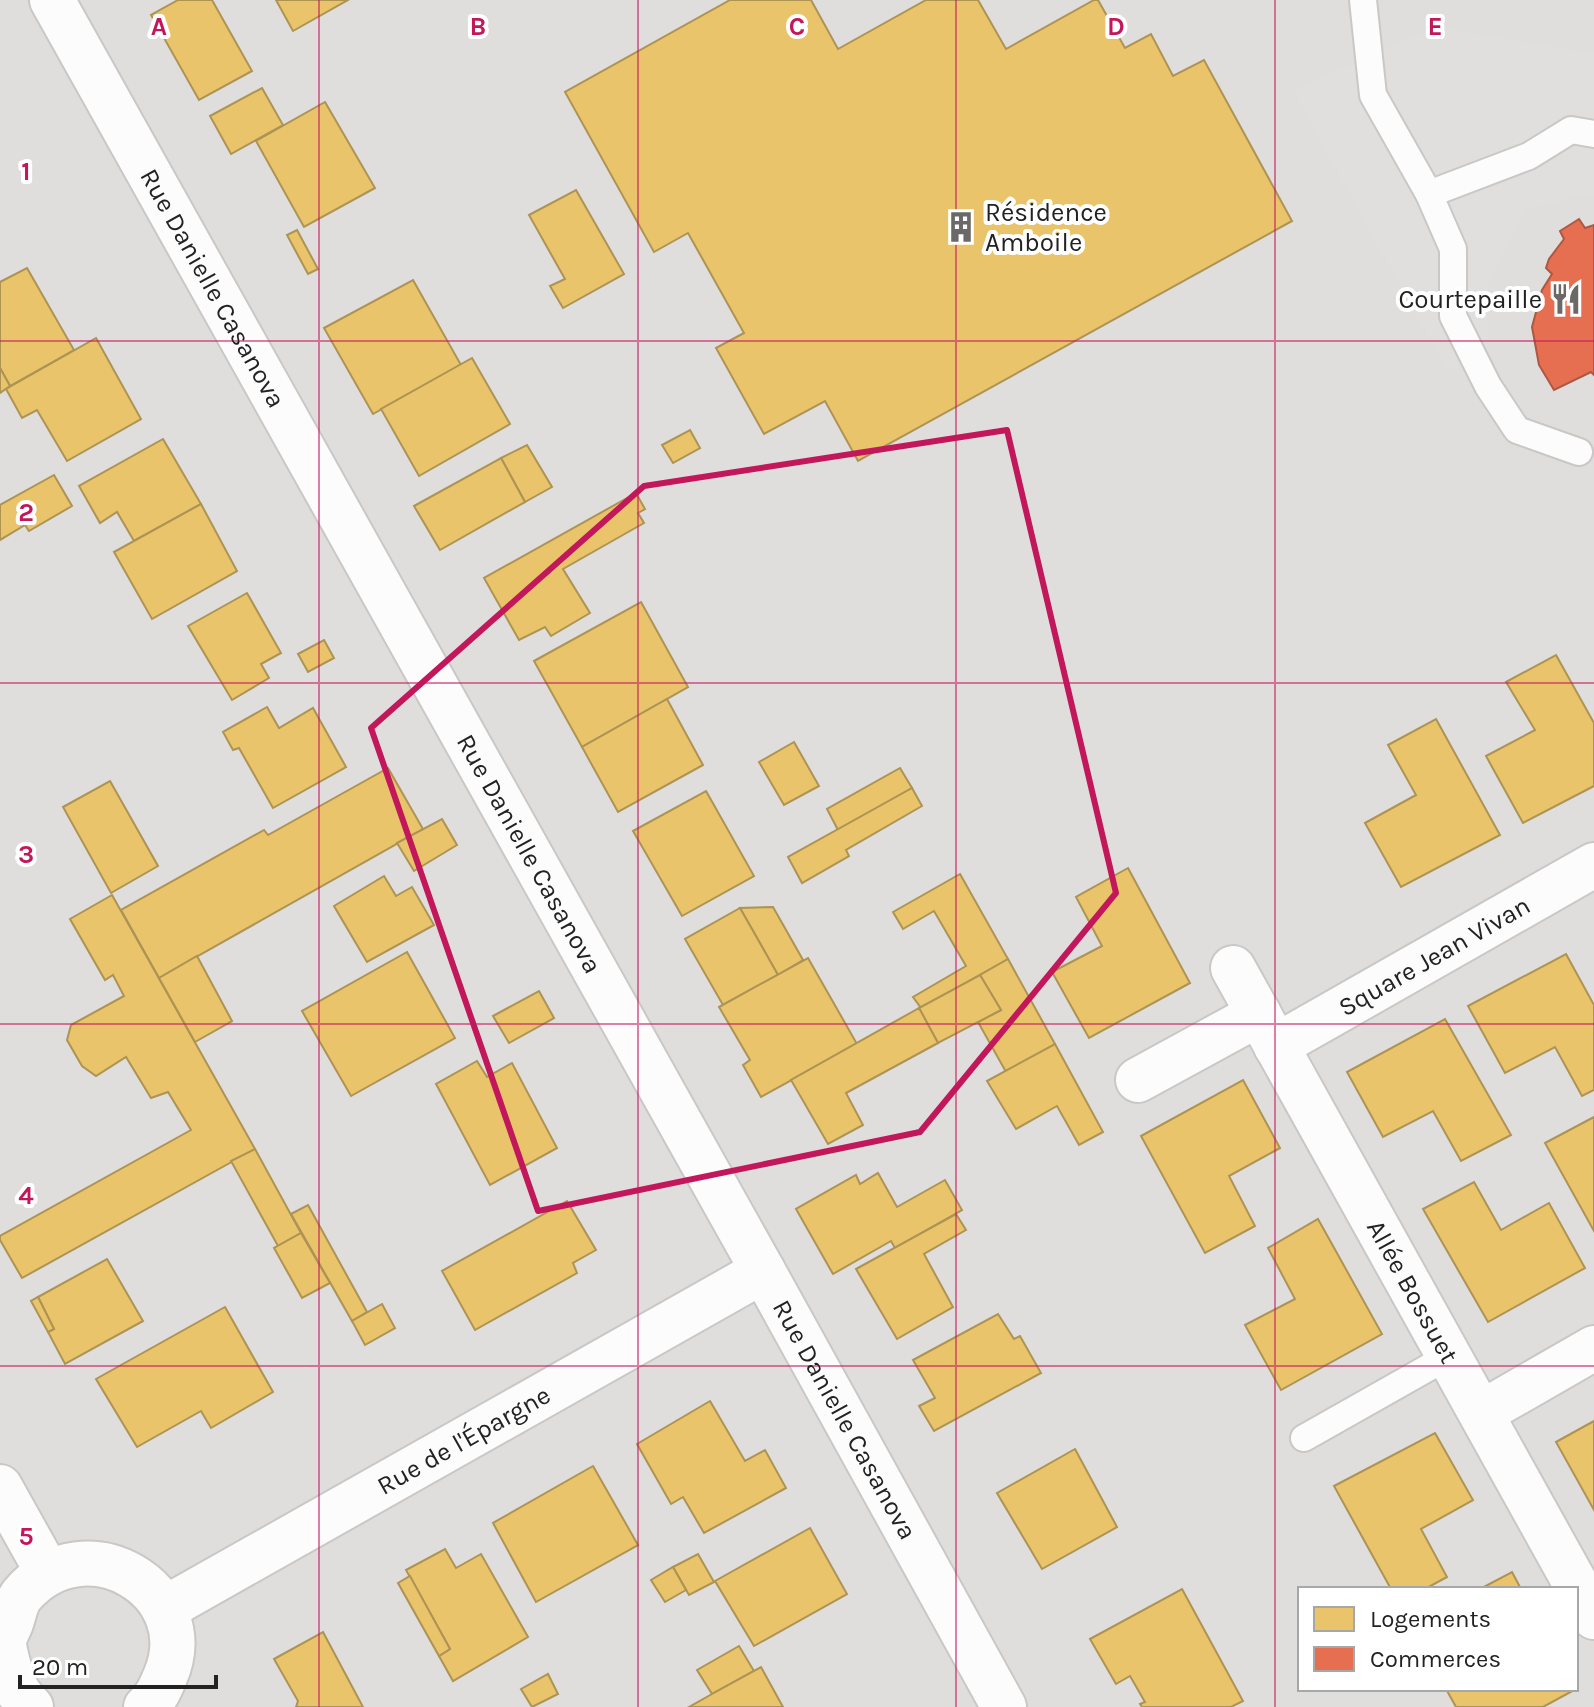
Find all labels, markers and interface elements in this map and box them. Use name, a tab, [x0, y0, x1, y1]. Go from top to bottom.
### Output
text: A	[151, 11, 167, 42]
text: B	[470, 11, 486, 42]
text: C	[789, 11, 805, 42]
text: D	[1107, 11, 1125, 42]
text: E	[1427, 11, 1443, 42]
text: 1	[21, 156, 31, 187]
street label: Rue Danielle Casanova	[134, 163, 292, 413]
place label: Résidence Amboile	[985, 197, 1107, 258]
building icon: Résidence Amboile	[944, 210, 978, 244]
restaurant icon: Courtepaille	[1549, 282, 1583, 316]
place label: Courtepaille	[1398, 284, 1542, 315]
text: 2	[18, 497, 34, 528]
street label: Rue Danielle Casanova	[450, 728, 609, 979]
text: 3	[18, 839, 34, 870]
street label: Square Jean Vivan	[1333, 889, 1535, 1023]
text: 4	[18, 1180, 34, 1211]
street label: Allée Bossuet	[1361, 1214, 1465, 1369]
street label: Rue Danielle Casanova	[766, 1294, 924, 1545]
street label: Rue de l'Épargne	[372, 1379, 556, 1501]
text: 5	[18, 1521, 34, 1552]
legend	[1298, 1587, 1578, 1691]
text: Logements	[1370, 1605, 1491, 1633]
scale bar	[20, 1639, 216, 1689]
text: Commerces	[1370, 1645, 1501, 1673]
text: 20 m	[32, 1653, 88, 1681]

